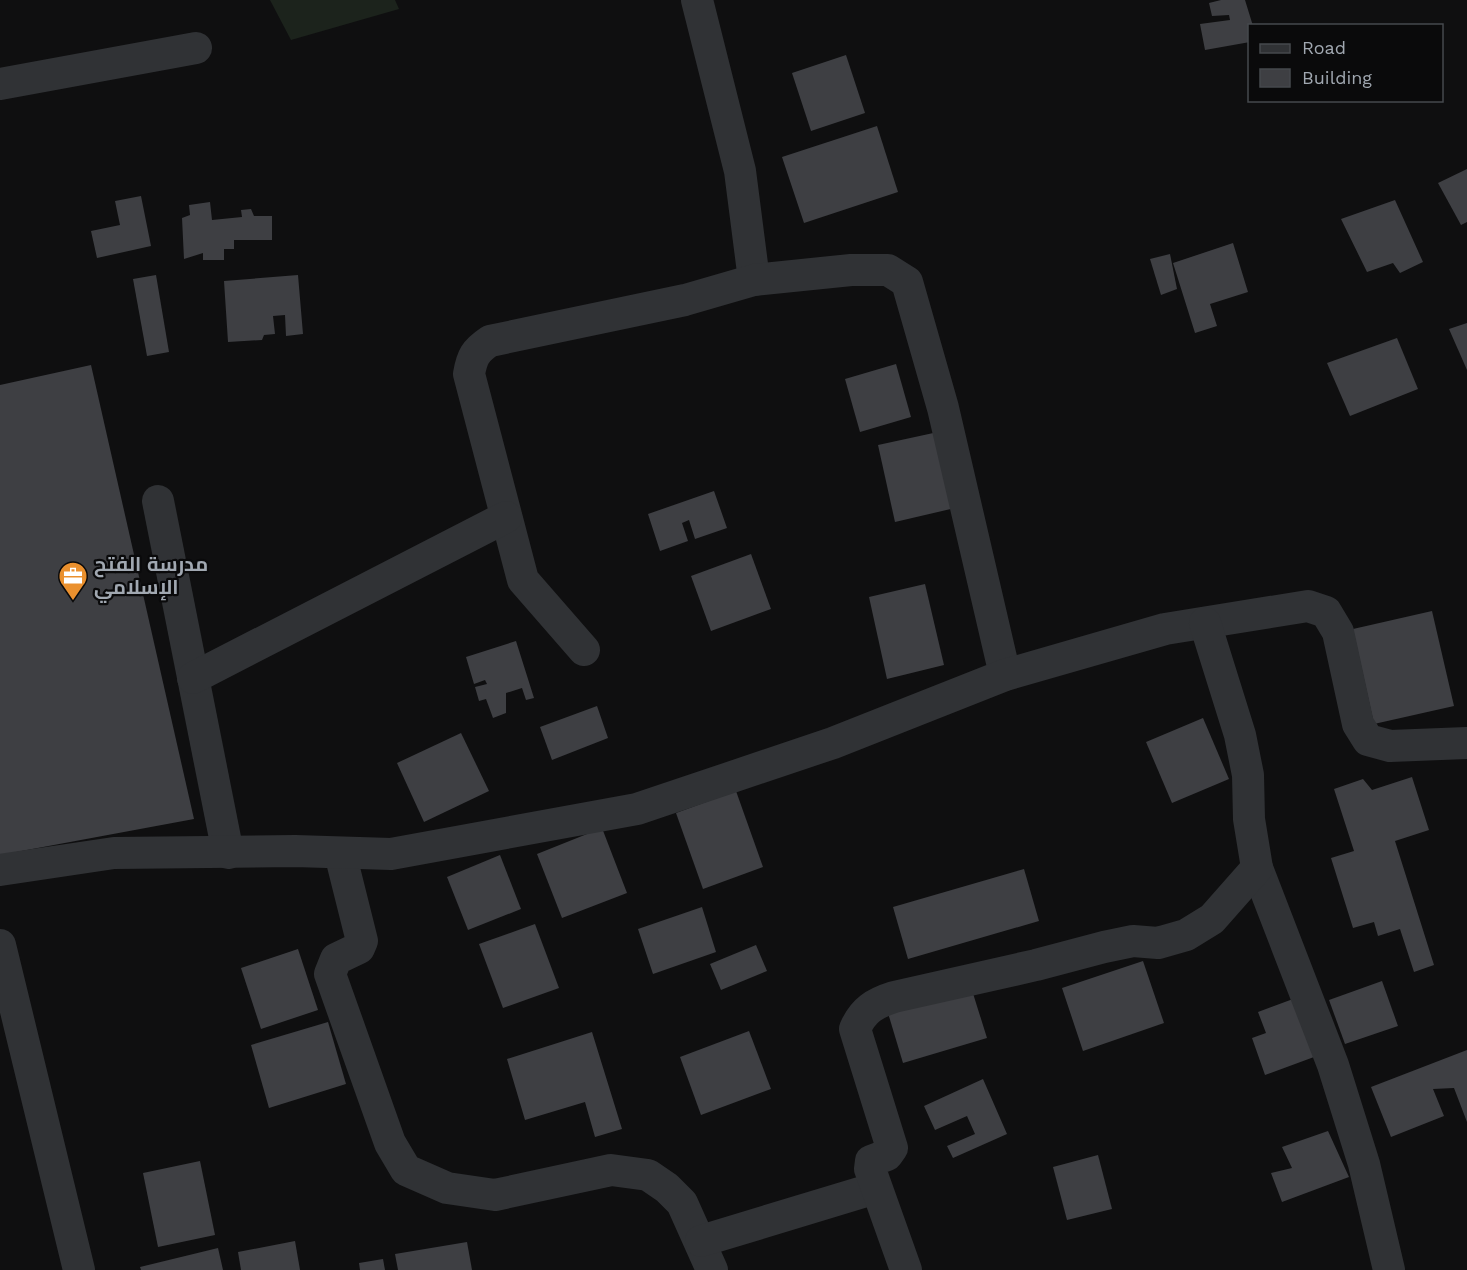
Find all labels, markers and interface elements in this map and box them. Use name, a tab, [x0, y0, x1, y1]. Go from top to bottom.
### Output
legend	[1248, 24, 1443, 102]
text: Road	[1302, 37, 1346, 58]
text: Building	[1302, 67, 1372, 88]
place label: مدرسة الفتح الإسلامي	[94, 552, 208, 603]
office icon: مدرسة الفتح الإسلامي	[57, 560, 89, 602]

